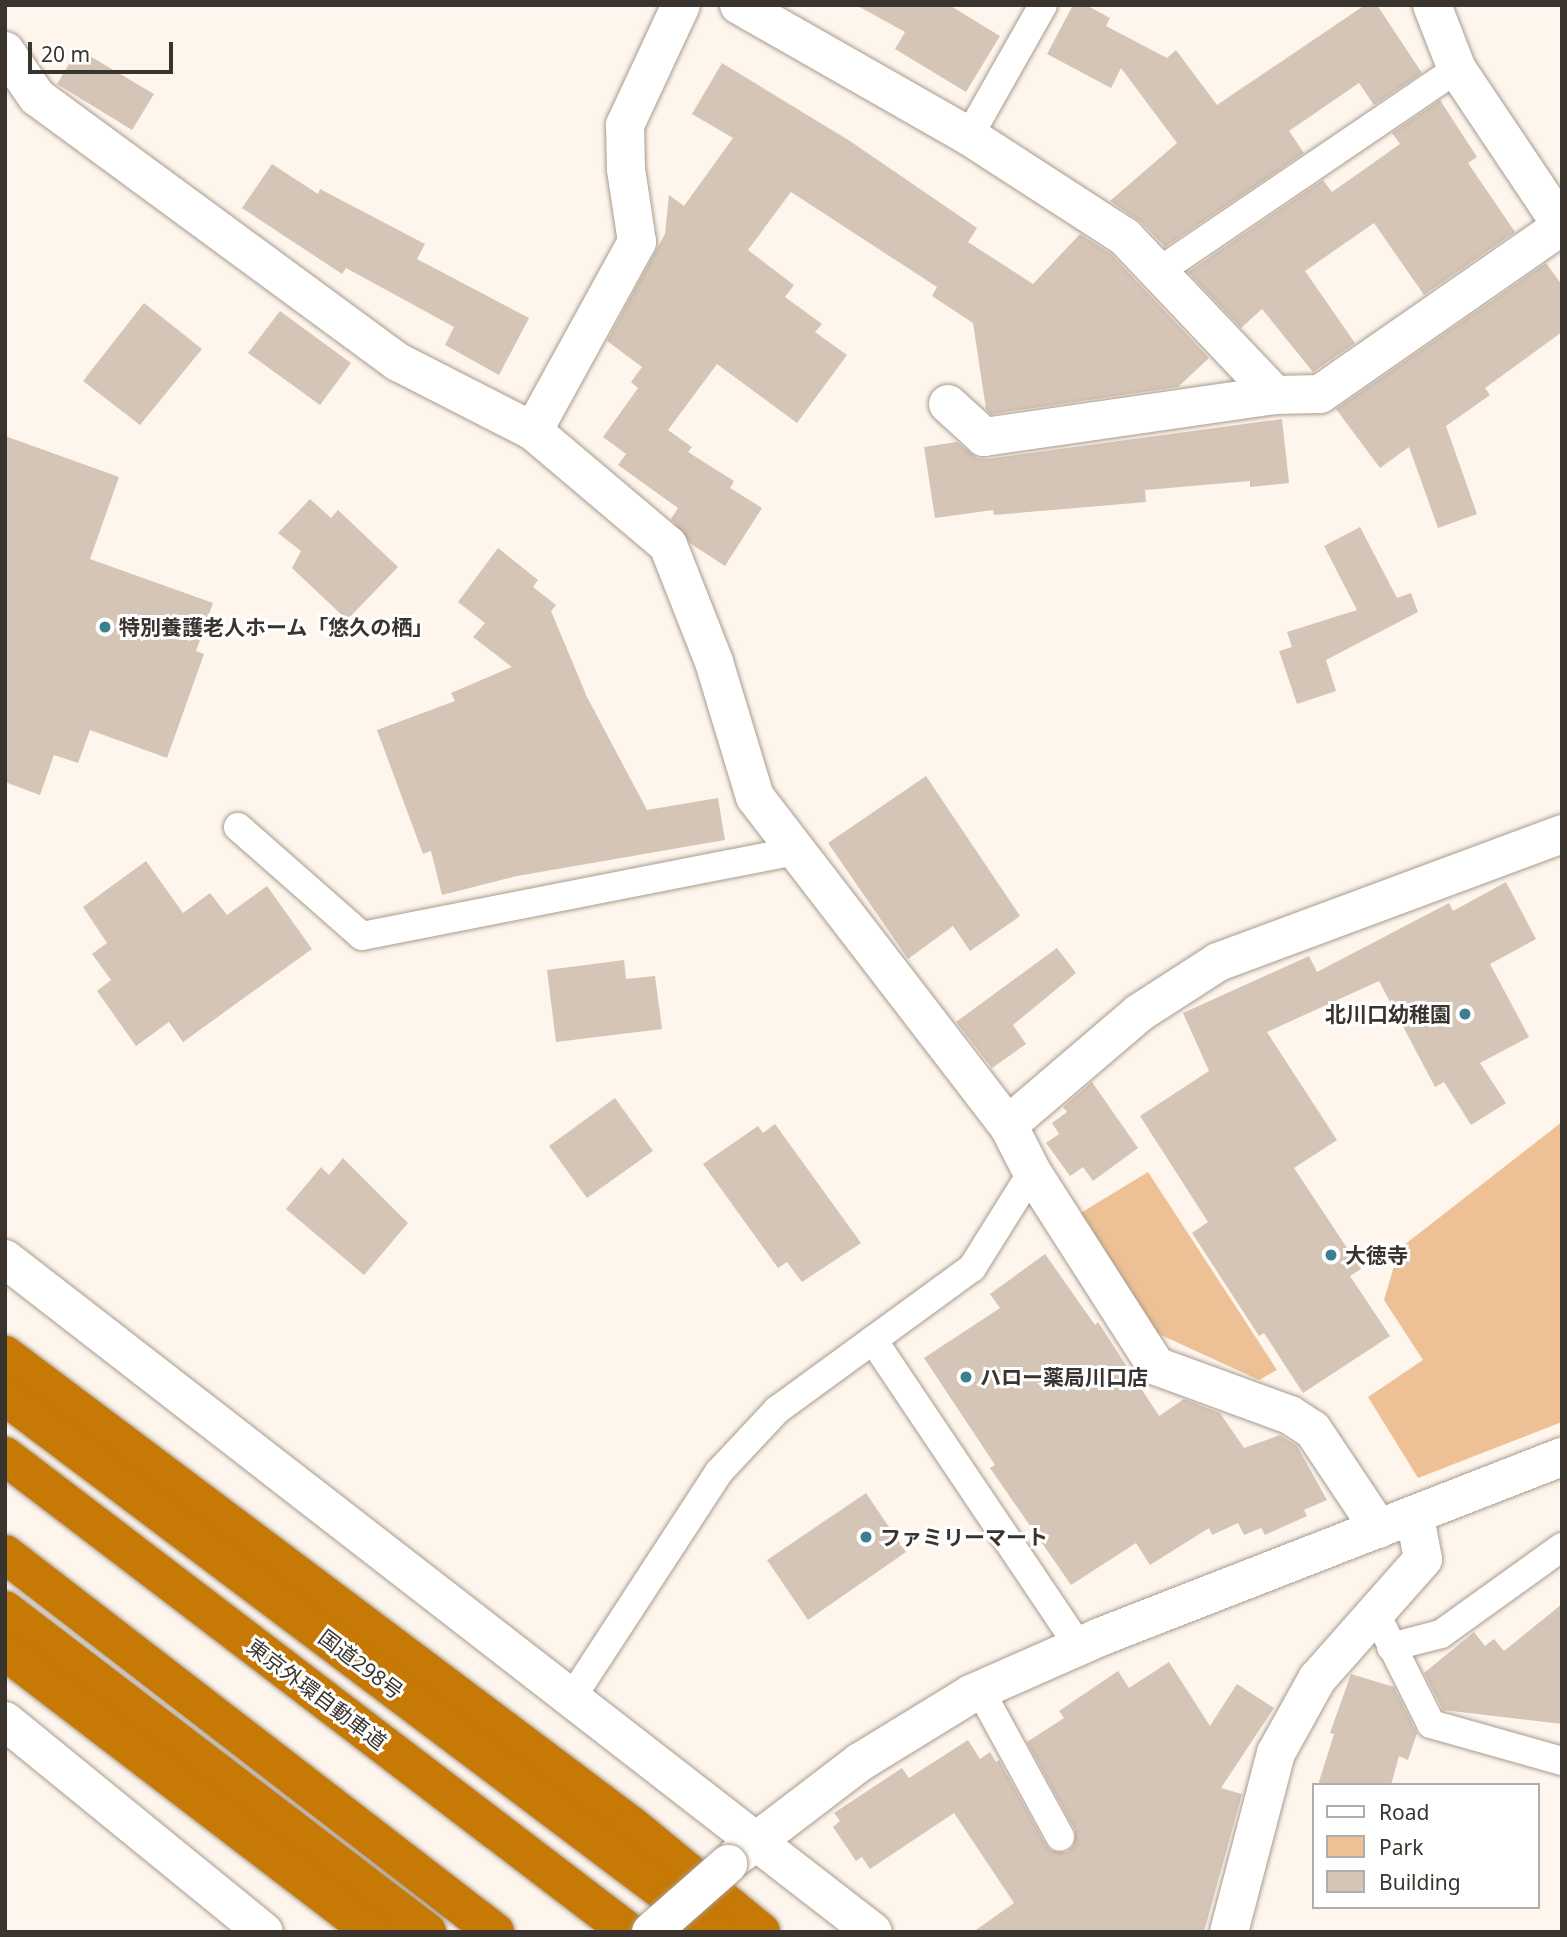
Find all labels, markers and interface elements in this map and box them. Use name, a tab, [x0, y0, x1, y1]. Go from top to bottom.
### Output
scale bar	[32, 28, 177, 72]
text: 20 m	[41, 40, 90, 68]
place label: 特別養護老人ホーム「悠久の栖」	[119, 614, 434, 640]
marker: 特別養護老人ホーム「悠久の栖」	[97, 619, 113, 635]
place label: 北川口幼稚園	[1325, 1001, 1451, 1027]
marker: 北川口幼稚園	[1457, 1006, 1473, 1022]
place label: 大徳寺	[1345, 1242, 1408, 1268]
marker: 大徳寺	[1323, 1247, 1339, 1263]
place label: ハロー薬局川口店	[980, 1364, 1148, 1390]
marker: ハロー薬局川口店	[958, 1369, 974, 1385]
place label: ファミリーマート	[880, 1524, 1048, 1550]
marker: ファミリーマート	[858, 1529, 874, 1545]
street label: 国道298号	[314, 1624, 408, 1704]
street label: 東京外環自動車道	[242, 1633, 392, 1755]
legend	[1312, 1783, 1539, 1909]
text: Road	[1379, 1798, 1429, 1826]
text: Park	[1379, 1833, 1423, 1861]
text: Building	[1379, 1868, 1461, 1896]

